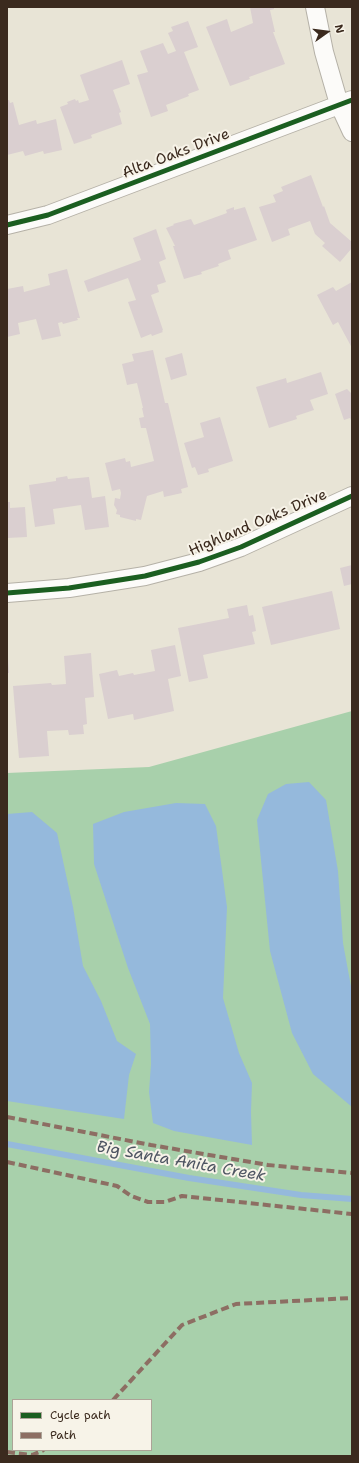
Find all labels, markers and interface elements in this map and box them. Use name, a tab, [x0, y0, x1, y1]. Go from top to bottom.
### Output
north arrow	[307, 12, 347, 52]
text: N	[331, 23, 347, 35]
street label: Alta Oaks Drive	[120, 125, 232, 183]
street label: Highland Oaks Drive	[186, 486, 330, 560]
water label: Big Santa Anita Creek	[95, 1138, 267, 1186]
legend	[12, 1399, 152, 1451]
text: Cycle path	[50, 1407, 111, 1423]
text: Path	[50, 1427, 76, 1443]

